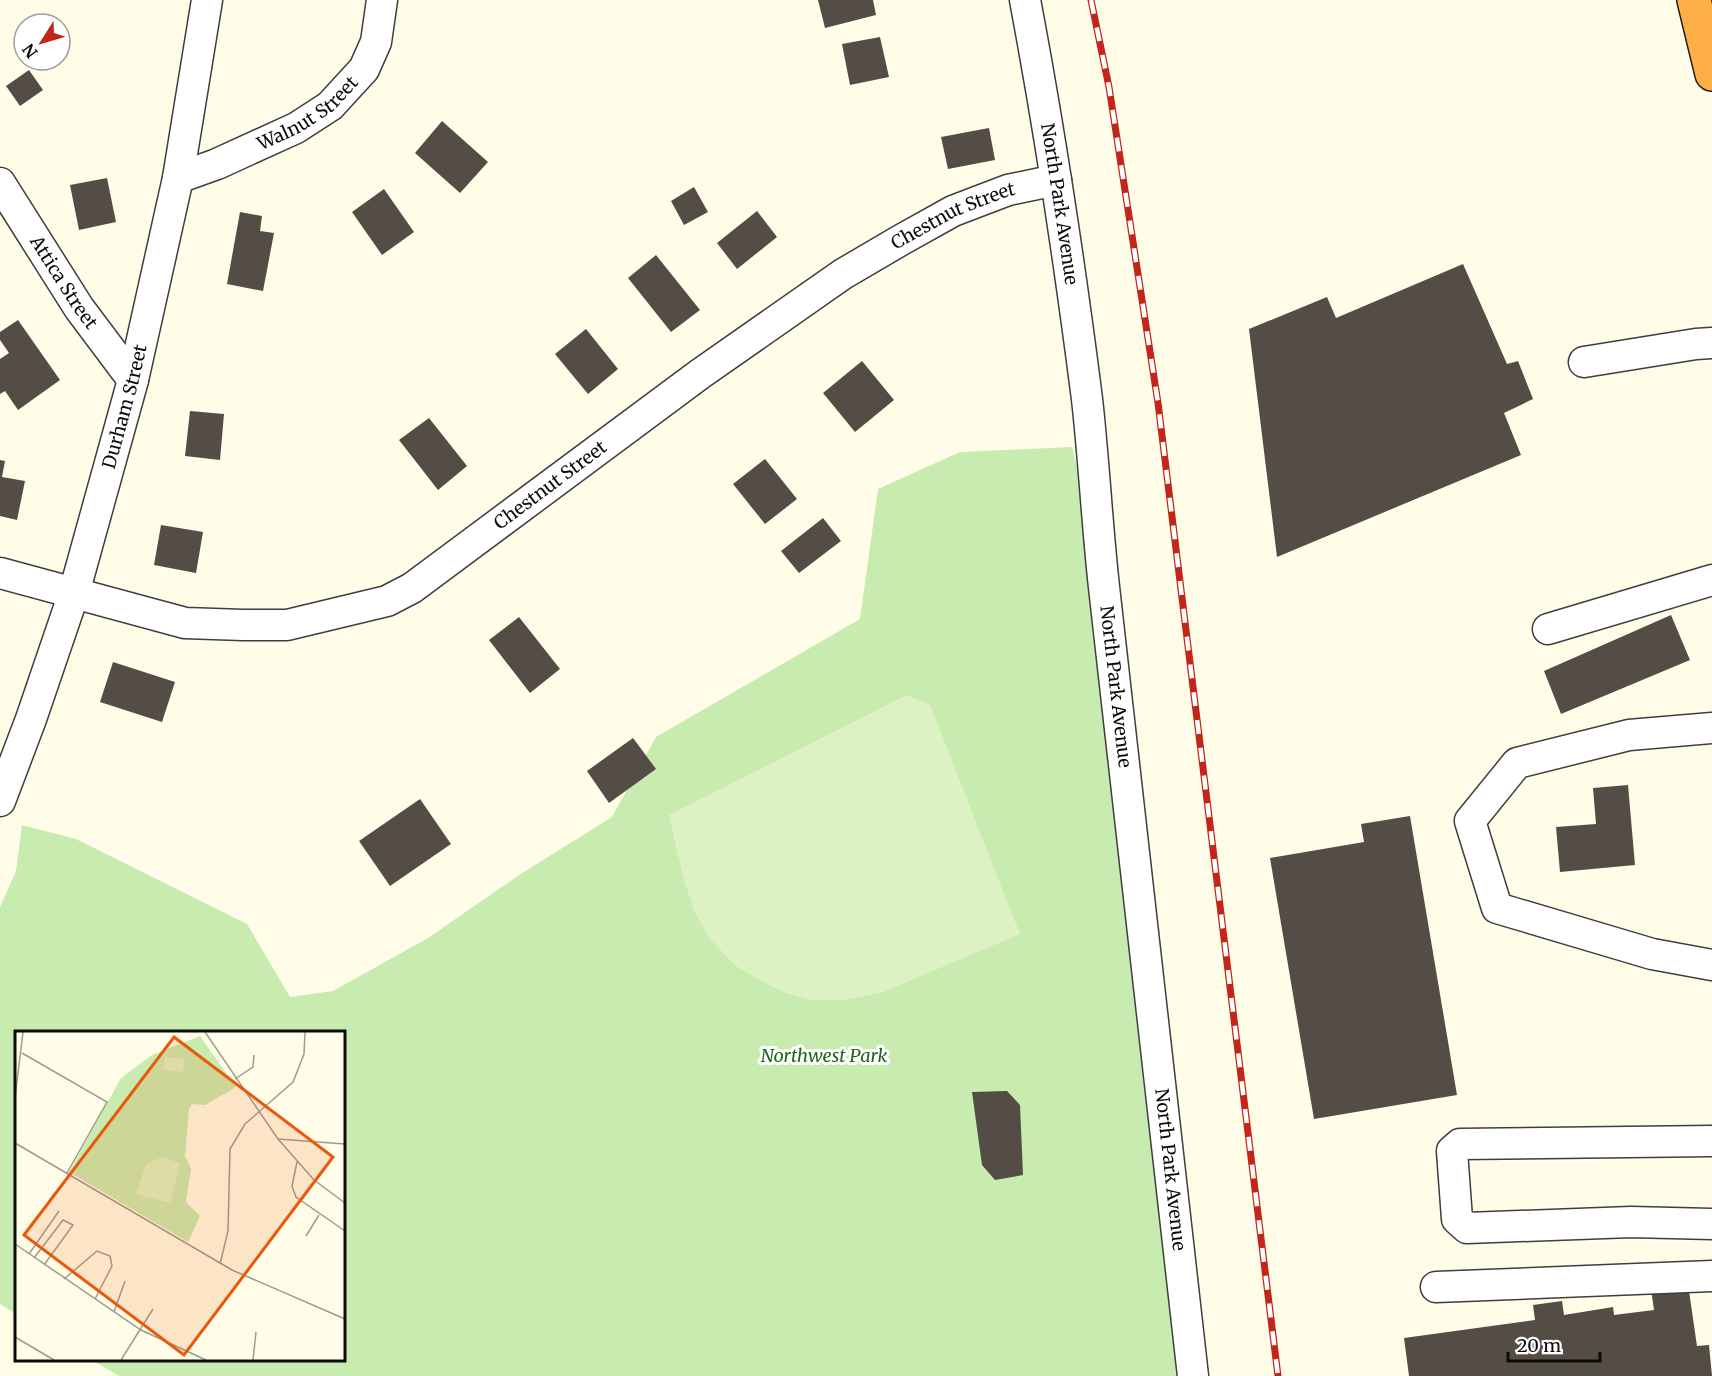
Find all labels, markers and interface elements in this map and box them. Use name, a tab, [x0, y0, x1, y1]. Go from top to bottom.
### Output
north arrow	[12, 12, 72, 72]
text: N	[18, 40, 42, 62]
street label: Walnut Street	[253, 71, 363, 156]
street label: North Park Avenue	[1036, 122, 1084, 286]
street label: Chestnut Street	[887, 177, 1017, 254]
street label: Attica Street	[25, 230, 103, 334]
street label: Durham Street	[97, 342, 152, 471]
street label: Chestnut Street	[489, 435, 611, 534]
street label: North Park Avenue	[1095, 604, 1137, 769]
inset map	[15, 1031, 345, 1361]
park label: Northwest Park	[761, 1044, 887, 1067]
street label: North Park Avenue	[1150, 1087, 1191, 1252]
scale bar	[1508, 1325, 1600, 1363]
text: 20 m	[1517, 1334, 1561, 1357]

